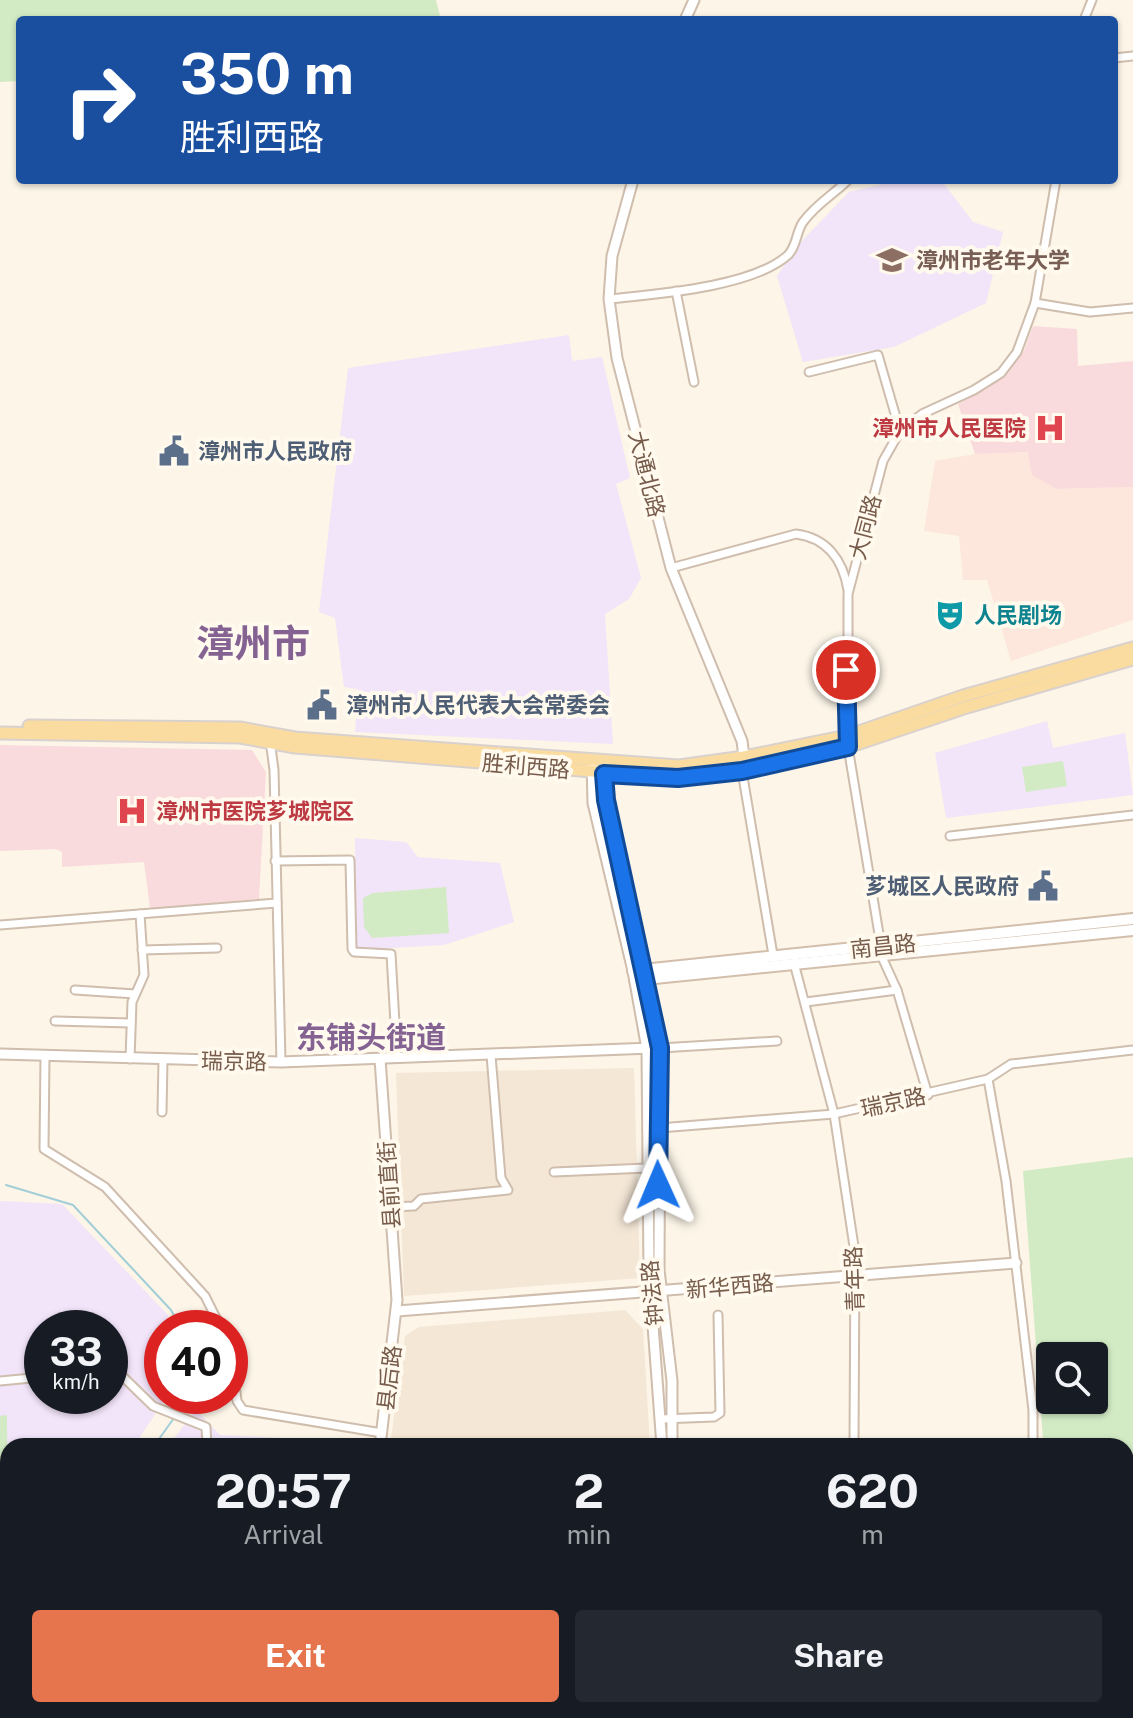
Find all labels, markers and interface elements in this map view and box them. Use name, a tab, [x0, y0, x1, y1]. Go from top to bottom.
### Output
text: 350 m	[180, 41, 354, 107]
icon: right	[48, 48, 152, 152]
text: 胜利西路	[180, 116, 324, 158]
school or university icon: 漳州市老年大学	[875, 243, 909, 277]
place label: 漳州市老年大学	[916, 247, 1070, 273]
hospital icon: 漳州市人民医院	[1033, 411, 1067, 445]
place label: 漳州市人民医院	[872, 415, 1026, 441]
street label: 大通北路	[624, 428, 670, 520]
public building icon: 漳州市人民政府	[157, 434, 191, 468]
place label: 漳州市人民政府	[198, 438, 352, 464]
street label: 大同路	[844, 492, 886, 562]
theatre icon: 人民剧场	[933, 598, 967, 632]
place label: 人民剧场	[974, 602, 1062, 628]
district label: 漳州市	[196, 621, 310, 666]
pin	[812, 636, 880, 704]
icon: arrive	[824, 648, 868, 692]
public building icon: 漳州市人民代表大会常委会	[305, 688, 339, 722]
place label: 漳州市人民代表大会常委会	[346, 692, 610, 718]
street label: 胜利西路	[481, 749, 571, 783]
hospital icon: 漳州市医院芗城院区	[115, 794, 149, 828]
place label: 漳州市医院芗城院区	[156, 798, 354, 824]
public building icon: 芗城区人民政府	[1026, 869, 1060, 903]
place label: 芗城区人民政府	[865, 873, 1019, 899]
street label: 南昌路	[849, 930, 917, 962]
district label: 东铺头街道	[296, 1019, 446, 1055]
street label: 瑞京路	[201, 1047, 267, 1075]
street label: 瑞京路	[858, 1082, 928, 1122]
street label: 县前直街	[373, 1140, 405, 1230]
position arrow	[616, 1143, 700, 1227]
street label: 青年路	[840, 1246, 868, 1312]
street label: 钟法路	[636, 1259, 668, 1327]
street label: 新华西路	[685, 1269, 775, 1303]
speed limit sign: 40	[144, 1310, 248, 1414]
text: 33	[49, 1328, 103, 1375]
map controls	[1036, 1342, 1108, 1414]
button: search	[1036, 1342, 1108, 1414]
street label: 县后路	[372, 1344, 406, 1412]
text: km/h	[52, 1370, 100, 1394]
text: 20:57	[215, 1462, 352, 1519]
text: 2	[574, 1462, 604, 1519]
text: 620	[826, 1462, 919, 1519]
text: Arrival	[243, 1519, 324, 1550]
text: min	[567, 1519, 611, 1550]
text: m	[861, 1519, 884, 1550]
button: Exit	[32, 1610, 559, 1702]
button: Share	[575, 1610, 1102, 1702]

